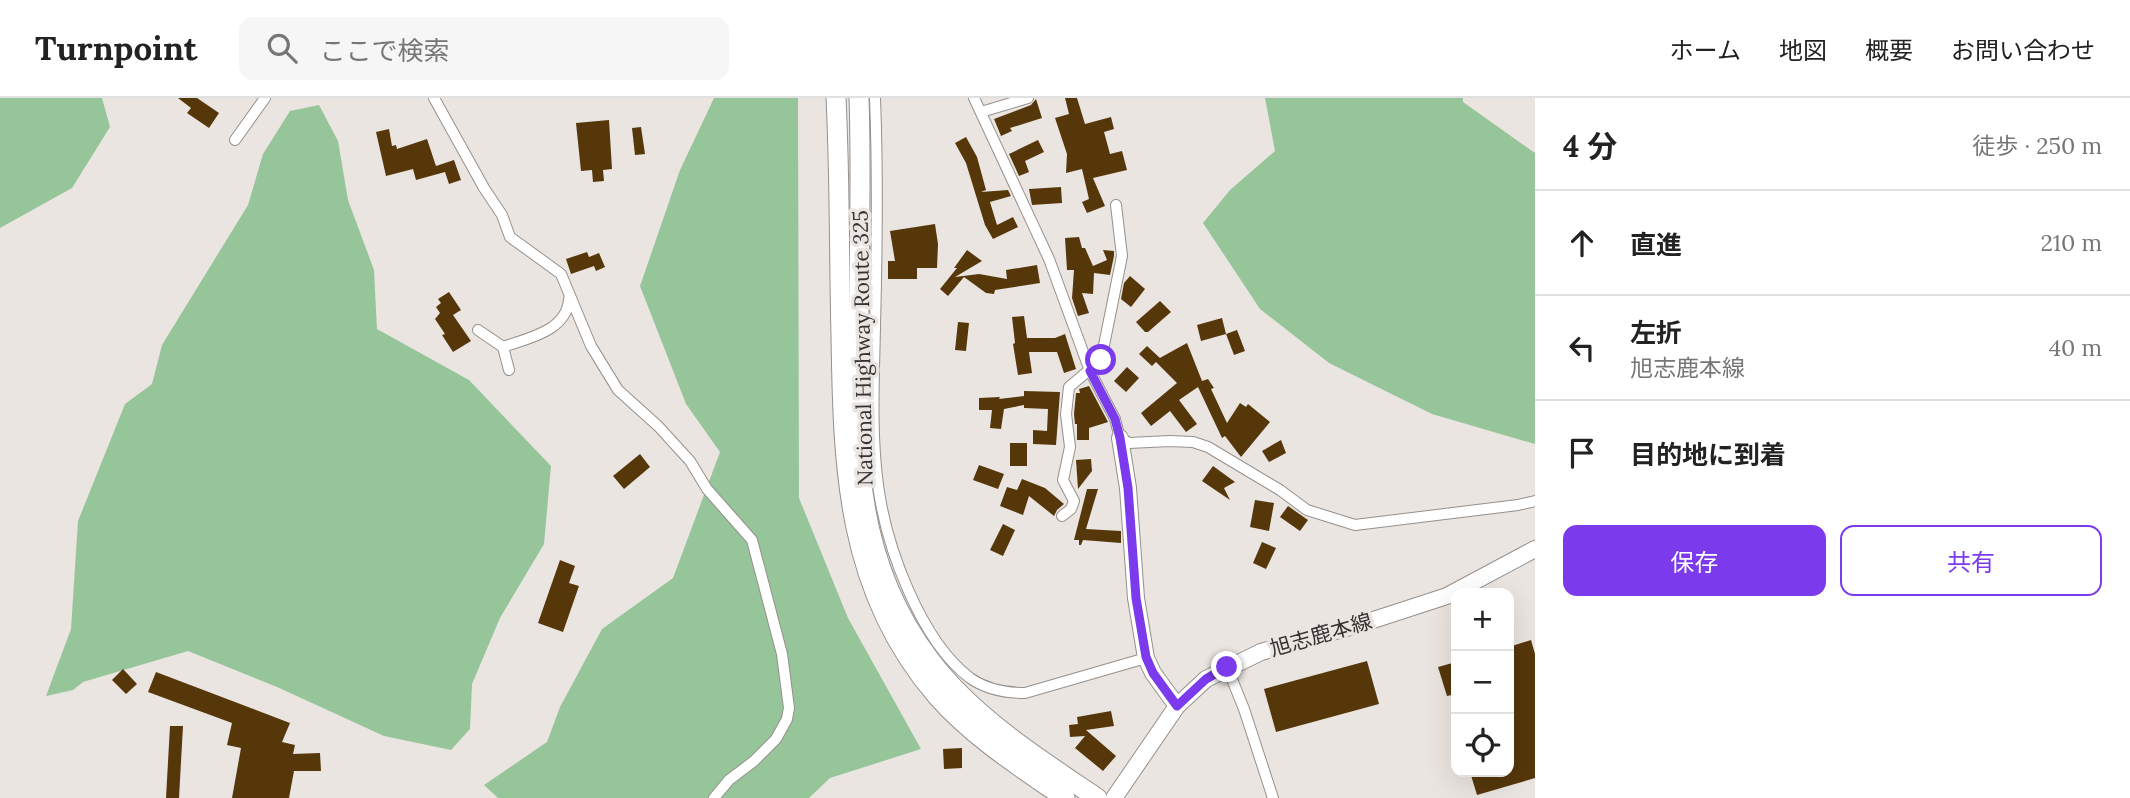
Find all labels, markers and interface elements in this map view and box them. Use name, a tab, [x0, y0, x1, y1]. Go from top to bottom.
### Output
search box	[239, 17, 729, 80]
text: Turnpoint	[35, 27, 197, 69]
icon: search	[263, 29, 301, 67]
text: ここで検索	[319, 34, 449, 67]
text: ホーム	[1670, 35, 1741, 66]
text: 地図	[1779, 35, 1827, 66]
text: 概要	[1865, 35, 1913, 66]
text: お問い合わせ	[1951, 35, 2095, 66]
text: 4 分	[1563, 127, 1617, 165]
text: 徒歩 · 250 m	[1972, 131, 2102, 160]
street label: National Highway Route 325	[847, 210, 878, 486]
icon: ahead	[1563, 224, 1601, 262]
text: 直進	[1630, 228, 1682, 261]
text: 210 m	[2040, 228, 2102, 257]
text: 左折	[1630, 316, 1682, 349]
icon: left	[1563, 329, 1601, 367]
text: 40 m	[2049, 333, 2102, 362]
route start	[1085, 344, 1116, 375]
text: 旭志鹿本線	[1630, 353, 1745, 382]
icon: arrive	[1563, 434, 1601, 472]
text: 目的地に到着	[1630, 438, 1786, 471]
button: 保存	[1563, 525, 1826, 596]
button: 共有	[1840, 525, 2102, 596]
map controls	[1451, 588, 1514, 777]
button: +	[1451, 588, 1514, 651]
street label: 旭志鹿本線	[1267, 607, 1375, 662]
route end	[1211, 651, 1242, 682]
button: −	[1451, 651, 1514, 714]
button: locate	[1451, 714, 1514, 777]

